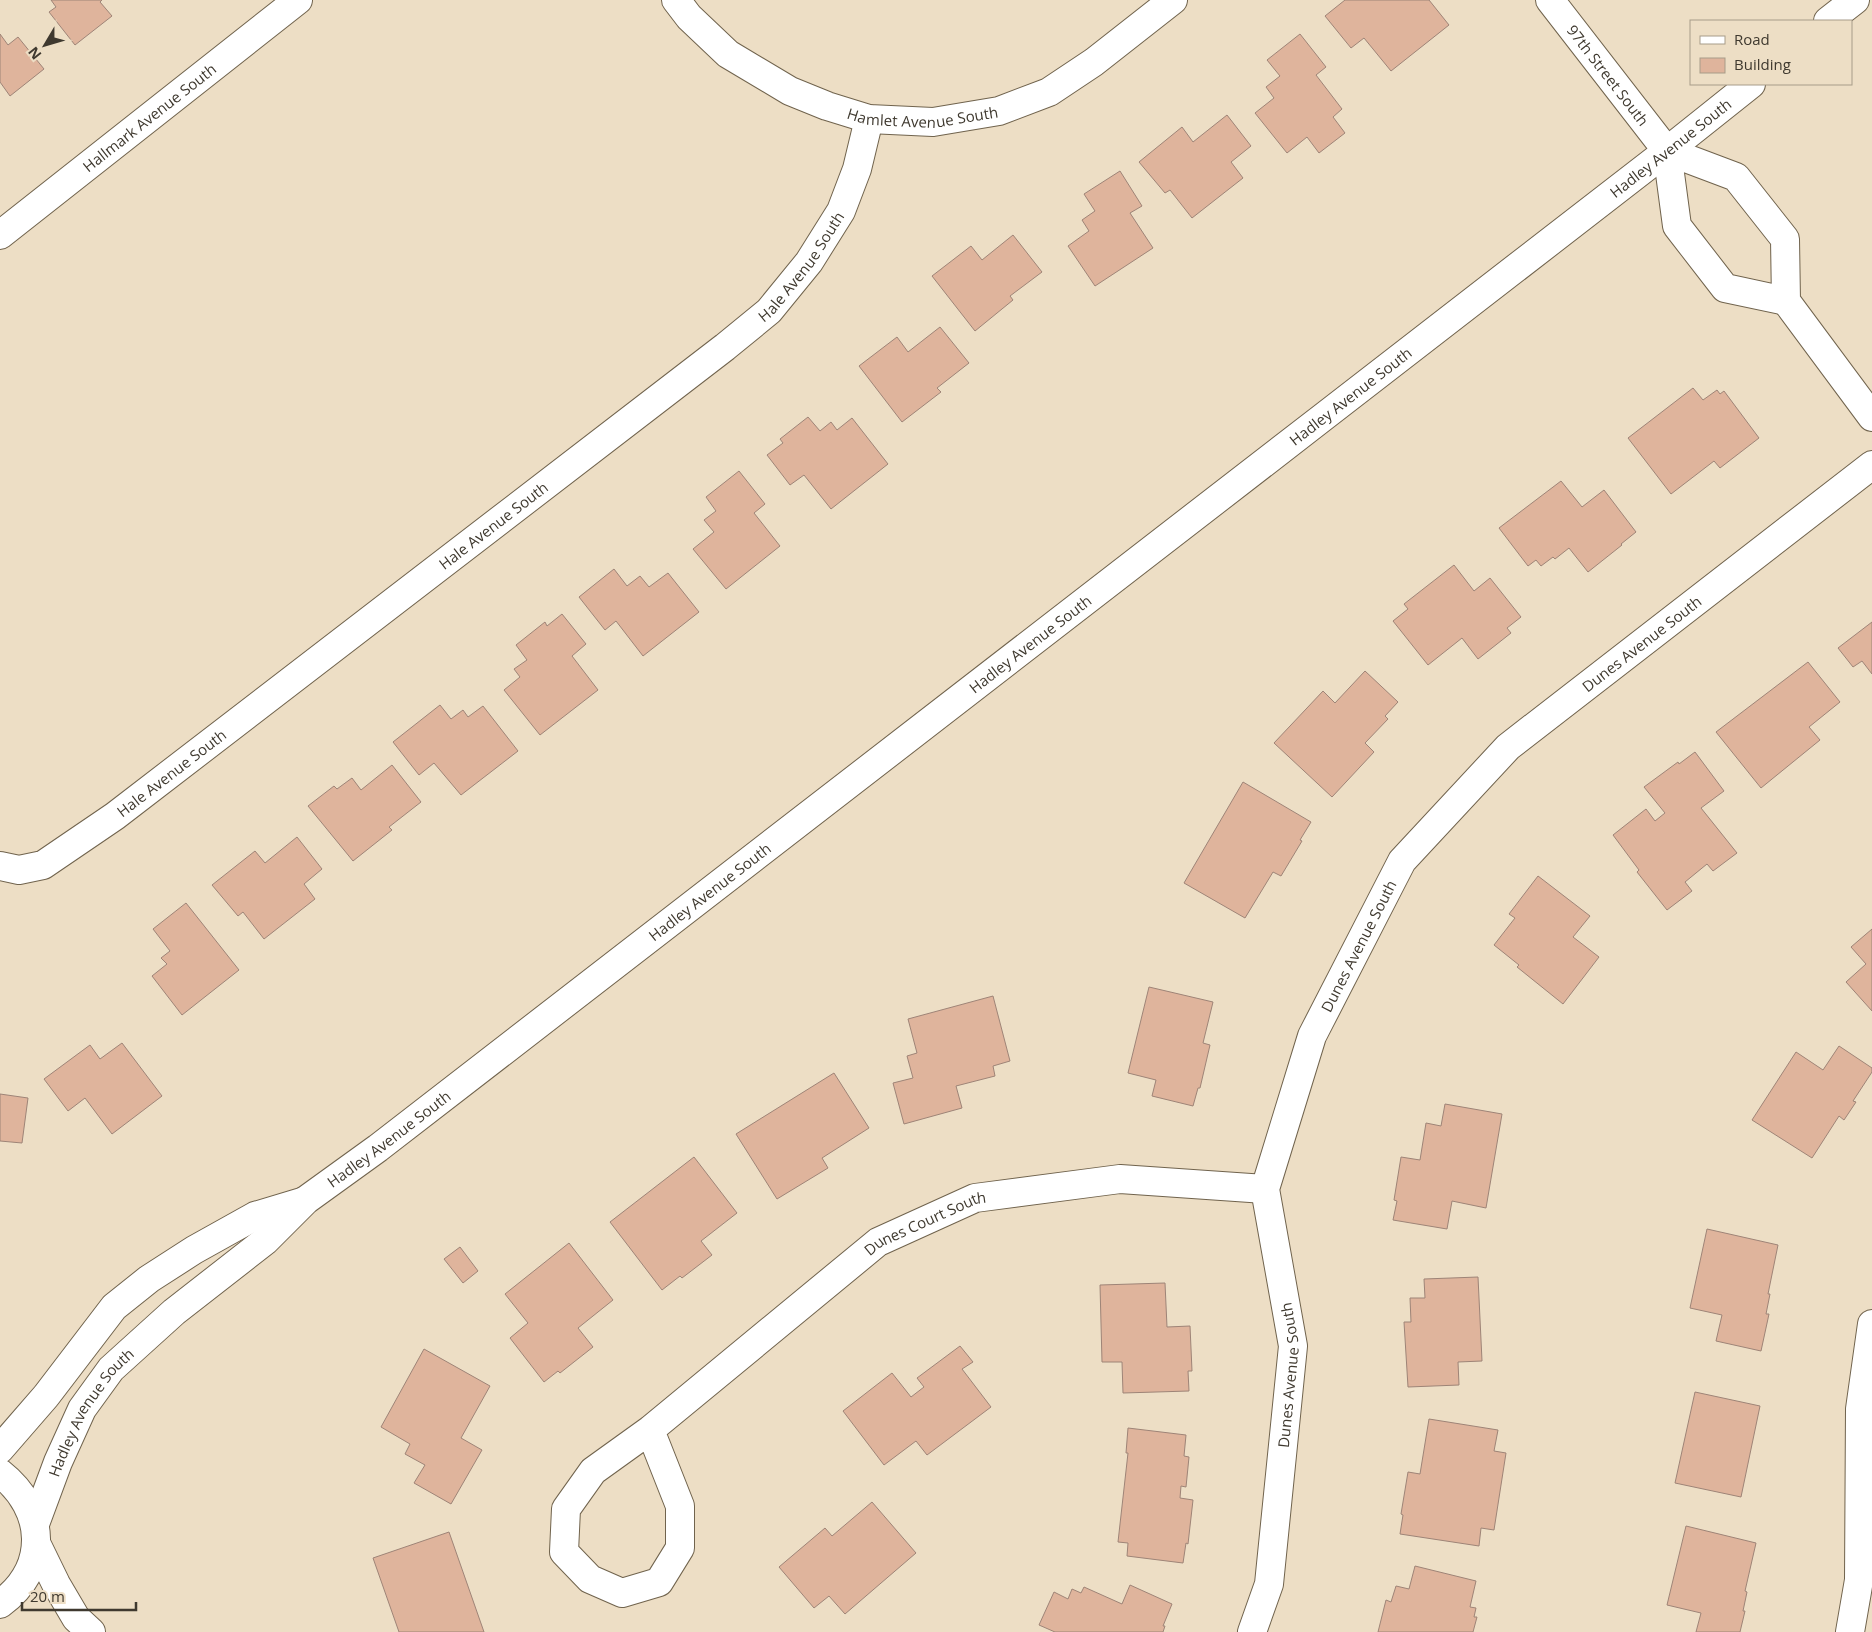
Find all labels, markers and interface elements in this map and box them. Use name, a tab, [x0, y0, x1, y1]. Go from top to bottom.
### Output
north arrow	[20, 20, 70, 70]
legend	[1690, 20, 1852, 85]
street label: 97th Street South	[1563, 21, 1654, 130]
text: Road	[1734, 29, 1770, 49]
text: N	[23, 43, 45, 64]
text: Building	[1734, 54, 1791, 74]
street label: Hallmark Avenue South	[78, 59, 220, 176]
street label: Hadley Avenue South	[1605, 94, 1735, 202]
street label: Hamlet Avenue South	[845, 101, 999, 132]
street label: Hale Avenue South	[754, 208, 848, 326]
street label: Hadley Avenue South	[1285, 342, 1416, 450]
street label: Hale Avenue South	[434, 477, 552, 574]
street label: Hadley Avenue South	[965, 590, 1095, 697]
street label: Dunes Avenue South	[1578, 591, 1705, 696]
street label: Hale Avenue South	[113, 724, 230, 821]
street label: Hadley Avenue South	[644, 838, 775, 945]
street label: Dunes Avenue South	[1316, 876, 1401, 1015]
street label: Hadley Avenue South	[323, 1086, 454, 1192]
street label: Dunes Court South	[860, 1187, 987, 1260]
street label: Dunes Avenue South	[1273, 1301, 1303, 1449]
street label: Hadley Avenue South	[43, 1343, 138, 1479]
scale bar	[22, 1580, 136, 1612]
text: 20 m	[30, 1586, 65, 1606]

